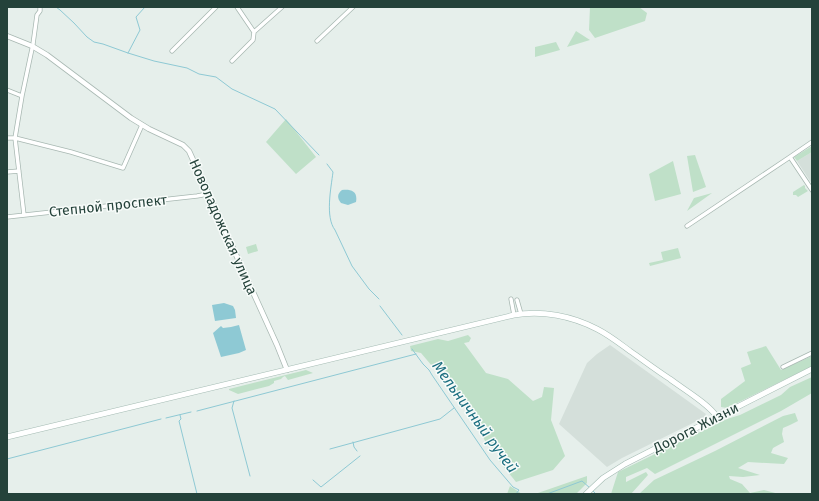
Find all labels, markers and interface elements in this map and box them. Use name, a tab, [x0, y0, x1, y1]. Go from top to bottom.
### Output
street label: Новоладожская улица	[185, 156, 261, 298]
street label: Степной проспект	[48, 191, 168, 221]
water label: Мельничный ручей	[428, 358, 522, 476]
street label: Дорога Жизни	[650, 399, 742, 457]

